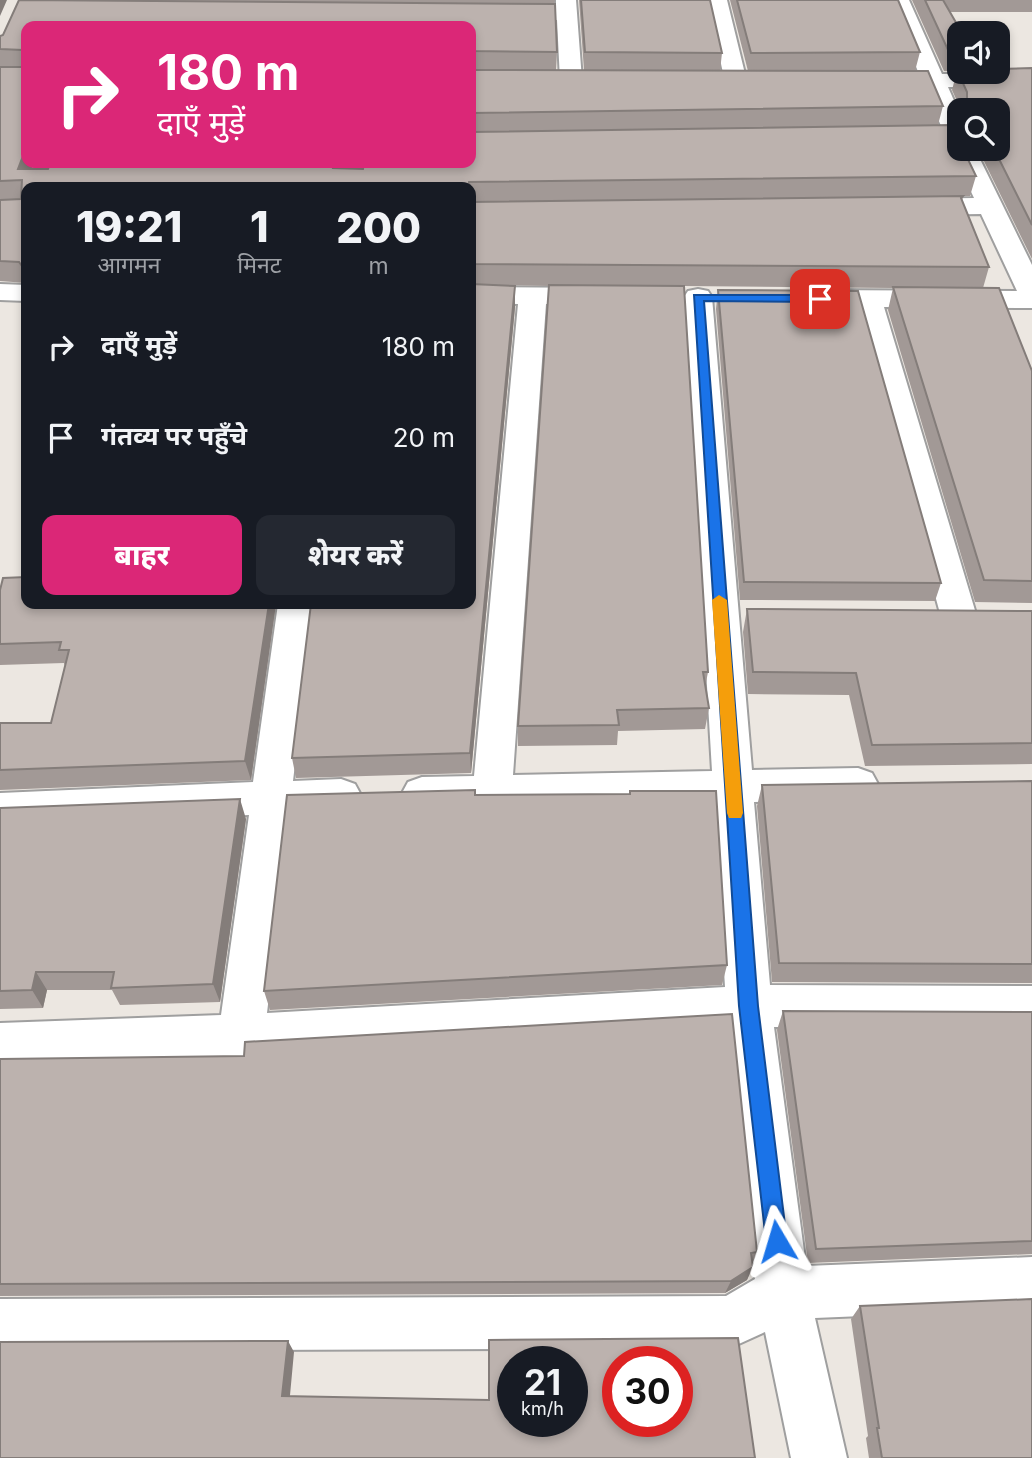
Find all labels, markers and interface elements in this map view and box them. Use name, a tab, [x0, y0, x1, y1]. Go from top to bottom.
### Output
map controls	[947, 21, 1010, 161]
button: sound	[947, 21, 1010, 84]
text: 180 m	[157, 43, 299, 102]
icon: right	[42, 49, 133, 140]
button: search	[947, 98, 1010, 161]
text: दाएँ मुड़ें	[157, 103, 245, 142]
text: 19:21	[76, 201, 182, 252]
text: 1	[250, 201, 269, 252]
text: 200	[336, 202, 421, 253]
text: आगमन	[98, 251, 161, 279]
text: मिनट	[237, 251, 281, 279]
text: m	[369, 252, 389, 280]
pin	[790, 269, 850, 329]
icon: arrive	[801, 280, 839, 318]
icon: right	[42, 328, 80, 366]
text: दाएँ मुड़ें	[101, 329, 177, 360]
text: 180 m	[382, 331, 455, 362]
icon: arrive	[42, 419, 80, 457]
text: गंतव्य पर पहुँचे	[101, 420, 247, 451]
text: 20 m	[393, 422, 455, 453]
button: बाहर	[42, 515, 242, 595]
button: शेयर करें	[256, 515, 455, 595]
position arrow	[740, 1204, 814, 1278]
speed limit sign: 30	[602, 1346, 693, 1437]
text: 21	[524, 1361, 561, 1403]
text: km/h	[521, 1398, 564, 1419]

